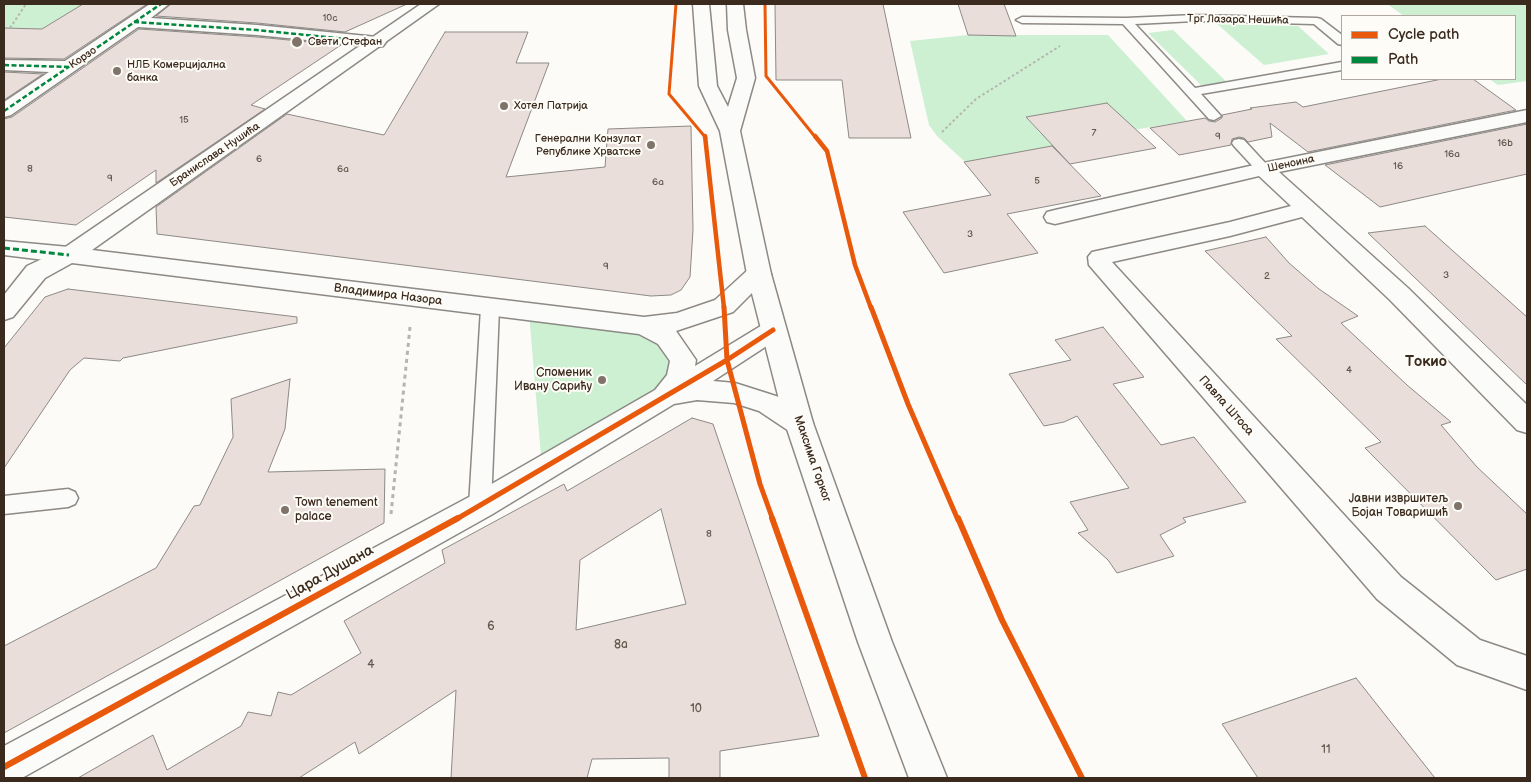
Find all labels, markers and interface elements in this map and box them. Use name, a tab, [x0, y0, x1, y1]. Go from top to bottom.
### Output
house number: 10c	[322, 12, 338, 24]
street label: Трг Лазара Нешића	[1187, 13, 1289, 27]
legend	[1341, 15, 1516, 80]
text: Cycle path	[1388, 25, 1459, 44]
marker: Свети Стефан	[290, 35, 304, 49]
place label: Свети Стефан	[308, 35, 382, 49]
street label: Корзо	[67, 44, 99, 72]
text: Path	[1388, 50, 1418, 69]
place label: НЛБ Комерцијална банка	[127, 58, 226, 84]
marker: НЛБ Комерцијална банка	[111, 65, 123, 77]
place label: Хотел Патрија	[514, 99, 588, 113]
marker: Хотел Патрија	[498, 100, 510, 112]
house number: 15	[179, 114, 189, 126]
street label: Бранислава Нушића	[167, 120, 263, 190]
house number: 7	[1092, 127, 1096, 139]
house number: 9	[1215, 130, 1221, 142]
place label: Генерални Конзулат Републике Хрватске	[535, 132, 641, 158]
house number: 16b	[1497, 137, 1513, 149]
marker: Генерални Конзулат Републике Хрватске	[645, 139, 657, 151]
house number: 16a	[1444, 148, 1460, 160]
house number: 6	[256, 153, 262, 165]
street label: Шеноина	[1266, 153, 1316, 175]
house number: 16	[1393, 160, 1403, 172]
house number: 8	[27, 163, 33, 175]
house number: 6a	[337, 163, 349, 175]
house number: 9	[107, 172, 113, 184]
house number: 5	[1034, 175, 1040, 187]
house number: 6a	[652, 176, 664, 188]
house number: 3	[967, 228, 973, 240]
house number: 9	[603, 260, 609, 272]
house number: 3	[1443, 269, 1449, 281]
house number: 2	[1264, 270, 1270, 282]
street label: Владимира Назора	[333, 281, 443, 309]
district label: Токио	[1405, 353, 1447, 371]
house number: 4	[1346, 364, 1352, 376]
place label: Споменик Ивану Сарићу	[514, 366, 592, 394]
street label: Павла Штоса	[1195, 373, 1257, 439]
marker: Споменик Ивану Сарићу	[596, 374, 608, 386]
street label: Максима Горког	[790, 414, 834, 504]
place label: Јавни извршитељ Бојан Товаришић	[1349, 492, 1448, 520]
place label: Town tenement palace	[295, 496, 378, 524]
marker: Јавни извршитељ Бојан Товаришић	[1452, 500, 1464, 512]
marker: Town tenement palace	[279, 504, 291, 516]
house number: 8	[706, 528, 712, 540]
street label: Цара Душана	[283, 542, 377, 604]
house number: 6	[487, 620, 495, 634]
house number: 8a	[614, 638, 628, 652]
house number: 4	[367, 658, 375, 672]
house number: 10	[690, 702, 702, 716]
house number: 11	[1321, 743, 1331, 757]

